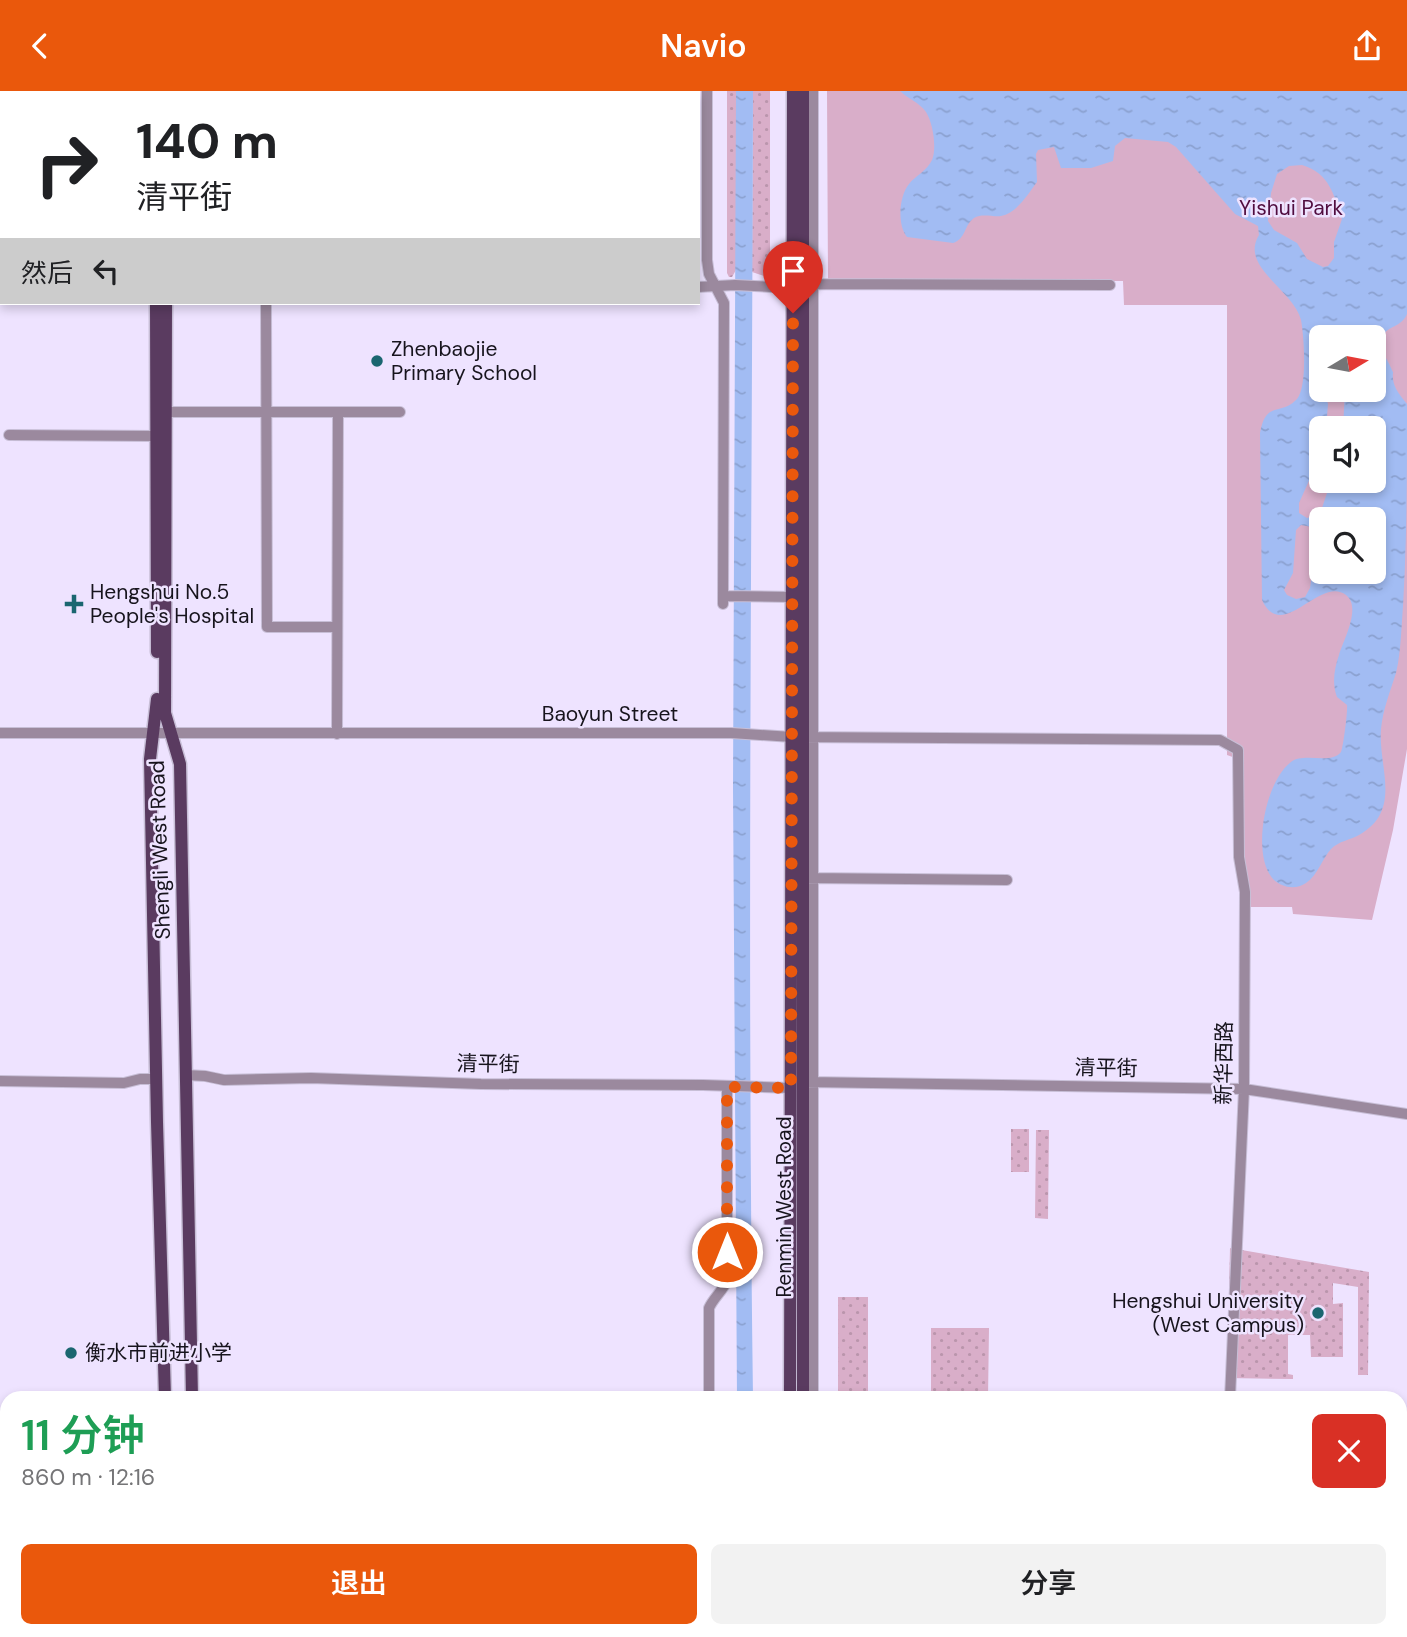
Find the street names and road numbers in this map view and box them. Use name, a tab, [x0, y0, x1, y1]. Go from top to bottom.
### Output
street label: Baoyun Street	[542, 700, 678, 728]
street label: Shengli West Road	[143, 760, 177, 940]
street label: 新华西路	[1209, 1021, 1239, 1105]
street label: 清平街	[456, 1049, 520, 1079]
street label: 清平街	[1074, 1053, 1138, 1083]
street label: Renmin West Road	[770, 1116, 798, 1298]

